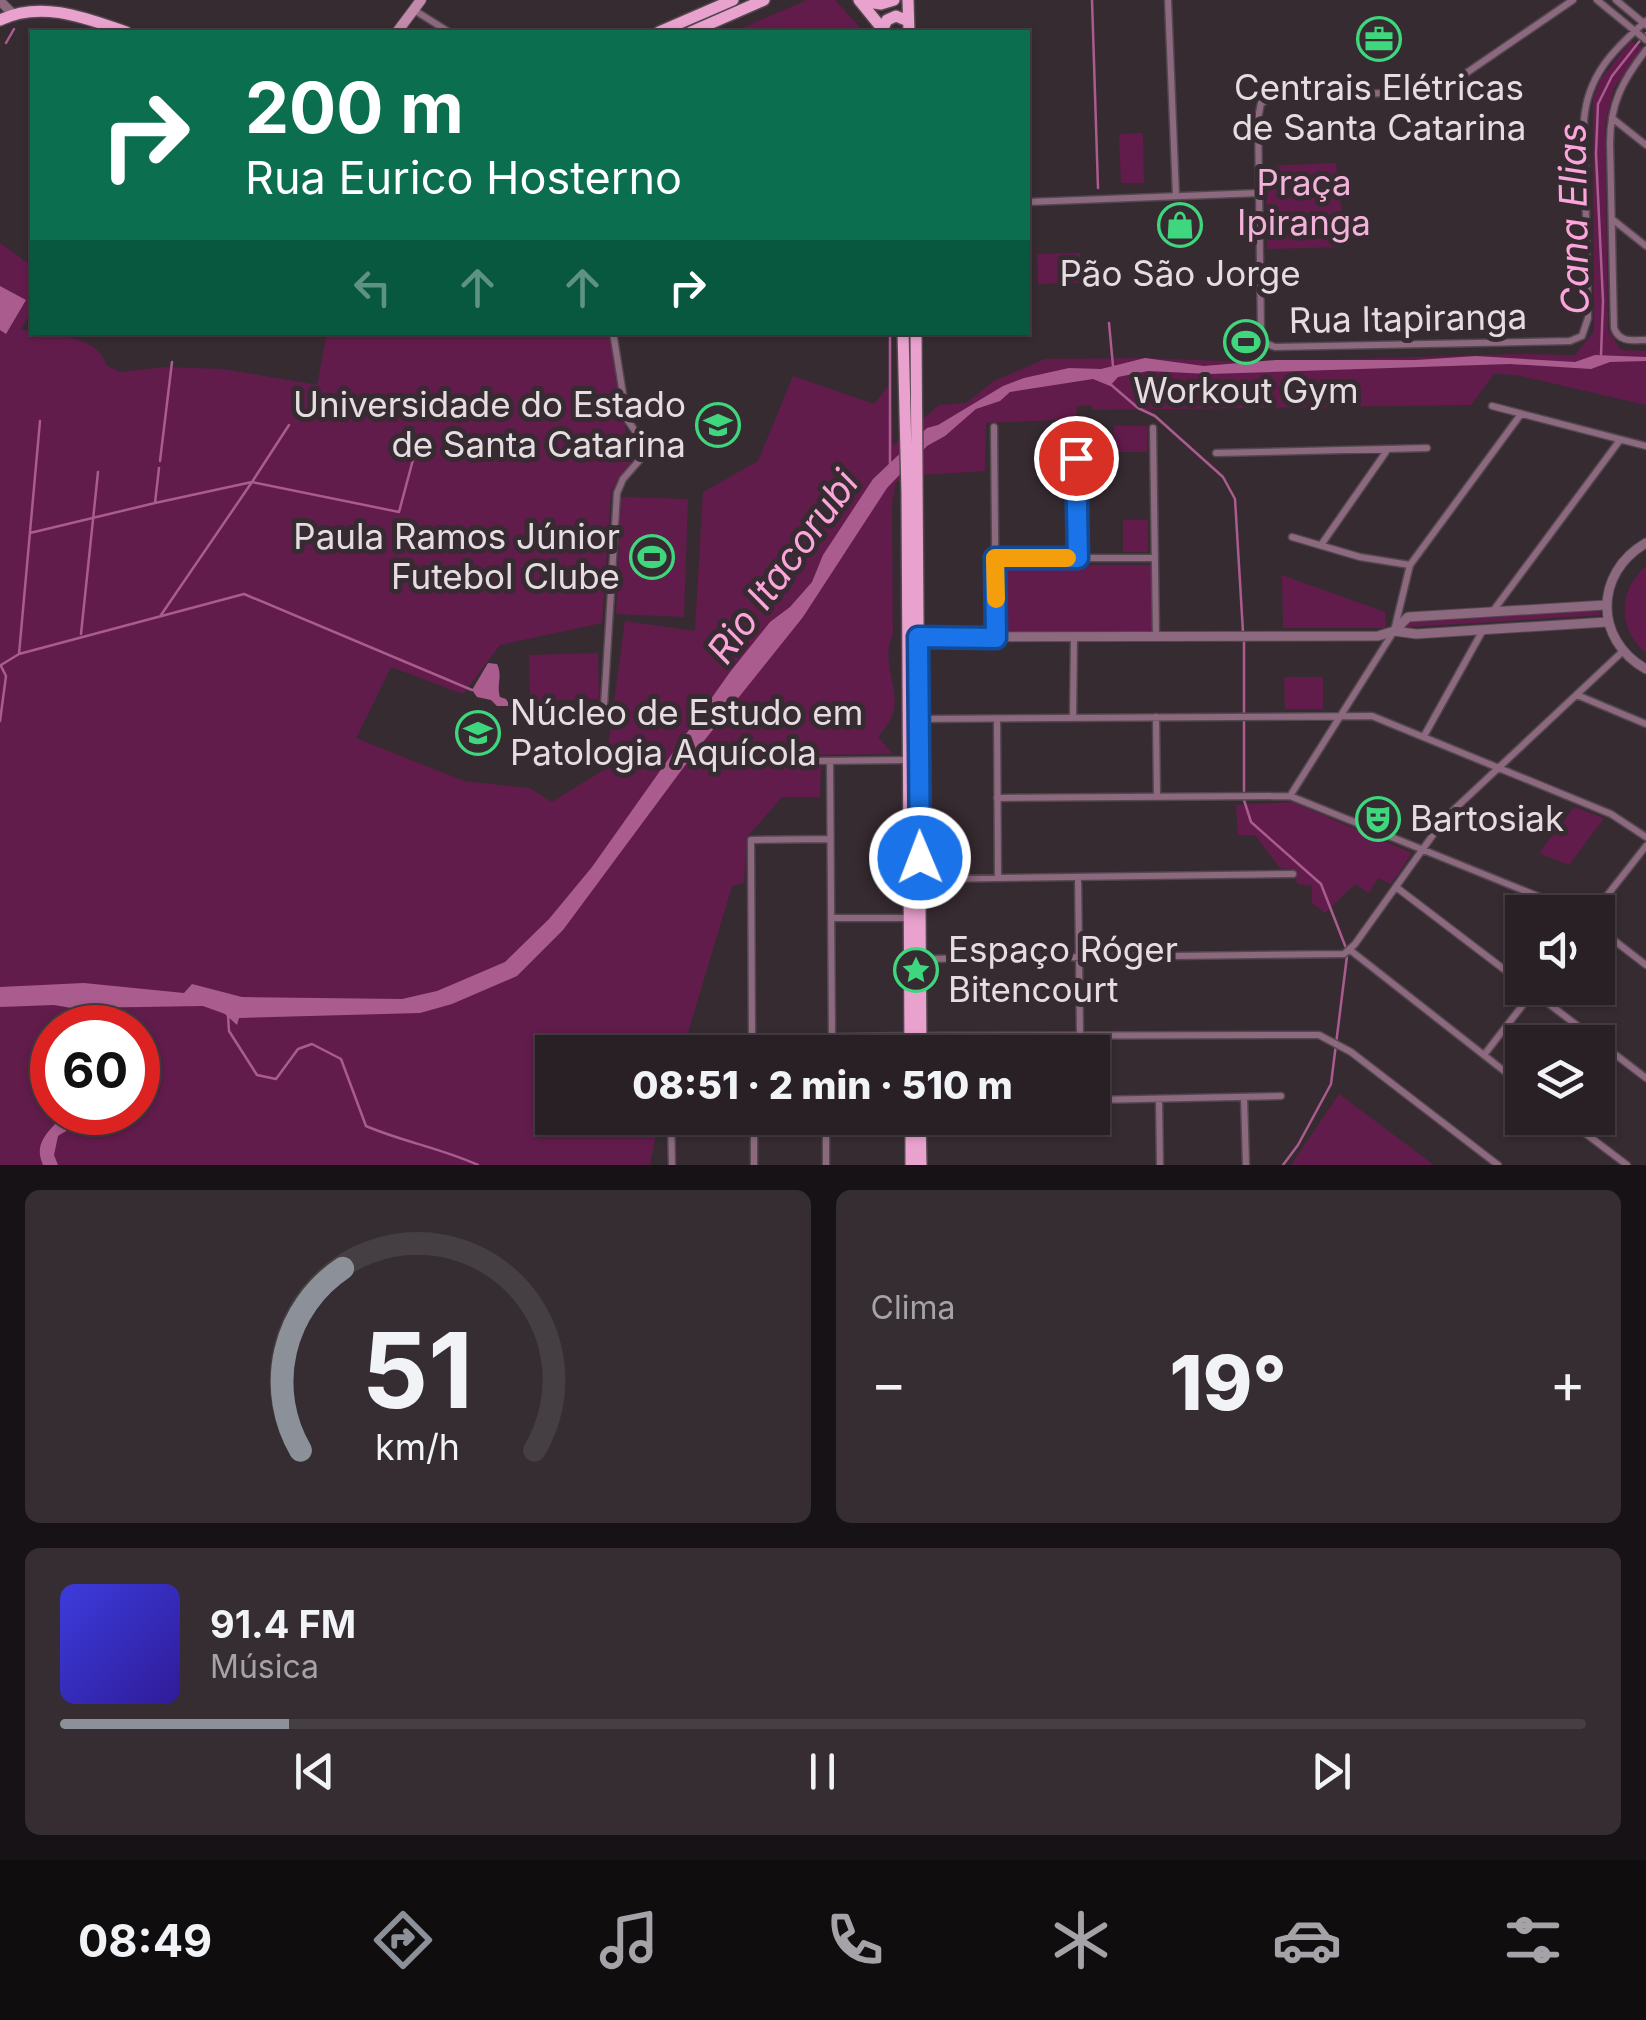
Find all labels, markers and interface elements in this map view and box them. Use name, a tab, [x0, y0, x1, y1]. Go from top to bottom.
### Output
office icon: Centrais Elétricas de Santa Catarina	[1356, 16, 1402, 62]
text: 200 m	[245, 65, 464, 150]
place label: Centrais Elétricas de Santa Catarina	[1232, 66, 1526, 148]
icon: right	[80, 70, 210, 200]
water label: Cana Elias	[1548, 123, 1598, 316]
text: Rua Eurico Hosterno	[245, 150, 682, 205]
park label: Praça Ipiranga	[1237, 161, 1371, 243]
shop icon: Pão São Jorge	[1157, 202, 1203, 248]
place label: Pão São Jorge	[1059, 252, 1301, 294]
icon: left	[345, 260, 400, 315]
icon: ahead	[450, 260, 505, 315]
icon: ahead	[555, 260, 610, 315]
icon: right	[660, 260, 715, 315]
street label: Rua Itapiranga	[1288, 295, 1528, 341]
sports icon: Workout Gym	[1223, 319, 1269, 365]
place label: Workout Gym	[1133, 369, 1359, 411]
place label: Universidade do Estado de Santa Catarina	[293, 383, 686, 465]
school or university icon: Universidade do Estado de Santa Catarina	[695, 402, 741, 448]
pin	[1034, 416, 1119, 501]
icon: arrive	[1049, 431, 1104, 486]
water label: Rio Itacorubi	[697, 460, 868, 672]
place label: Paula Ramos Júnior Futebol Clube	[293, 515, 620, 597]
sports icon: Paula Ramos Júnior Futebol Clube	[629, 534, 675, 580]
place label: Núcleo de Estudo em Patologia Aquícola	[510, 691, 863, 773]
school or university icon: Núcleo de Estudo em Patologia Aquícola	[455, 710, 501, 756]
theatre icon: Bartosiak	[1355, 796, 1401, 842]
place label: Bartosiak	[1410, 797, 1564, 839]
position arrow	[868, 806, 972, 910]
map controls	[1505, 895, 1615, 1135]
button: sound	[1505, 895, 1615, 1005]
place label: Espaço Róger Bitencourt	[948, 928, 1178, 1010]
place icon: Espaço Róger Bitencourt	[893, 947, 939, 993]
speed limit sign: 60	[30, 1005, 160, 1135]
button: layers	[1505, 1025, 1615, 1135]
text: 08:51 · 2 min · 510 m	[632, 1062, 1013, 1108]
text: Clima	[871, 1288, 955, 1327]
text: 51	[362, 1307, 473, 1433]
text: 19°	[1170, 1337, 1287, 1428]
text: −	[871, 1350, 907, 1416]
text: +	[1550, 1350, 1586, 1416]
text: km/h	[375, 1425, 460, 1469]
text: 91.4 FM	[210, 1601, 356, 1647]
text: Música	[210, 1647, 319, 1686]
icon: previous	[287, 1744, 342, 1799]
icon: pause	[795, 1744, 850, 1799]
icon: next	[1304, 1744, 1359, 1799]
icon: directions	[368, 1905, 438, 1975]
icon: music	[594, 1905, 664, 1975]
icon: phone	[820, 1905, 890, 1975]
icon: climate	[1046, 1905, 1116, 1975]
icon: car	[1272, 1905, 1342, 1975]
icon: filters	[1498, 1905, 1568, 1975]
text: 08:49	[78, 1913, 212, 1968]

